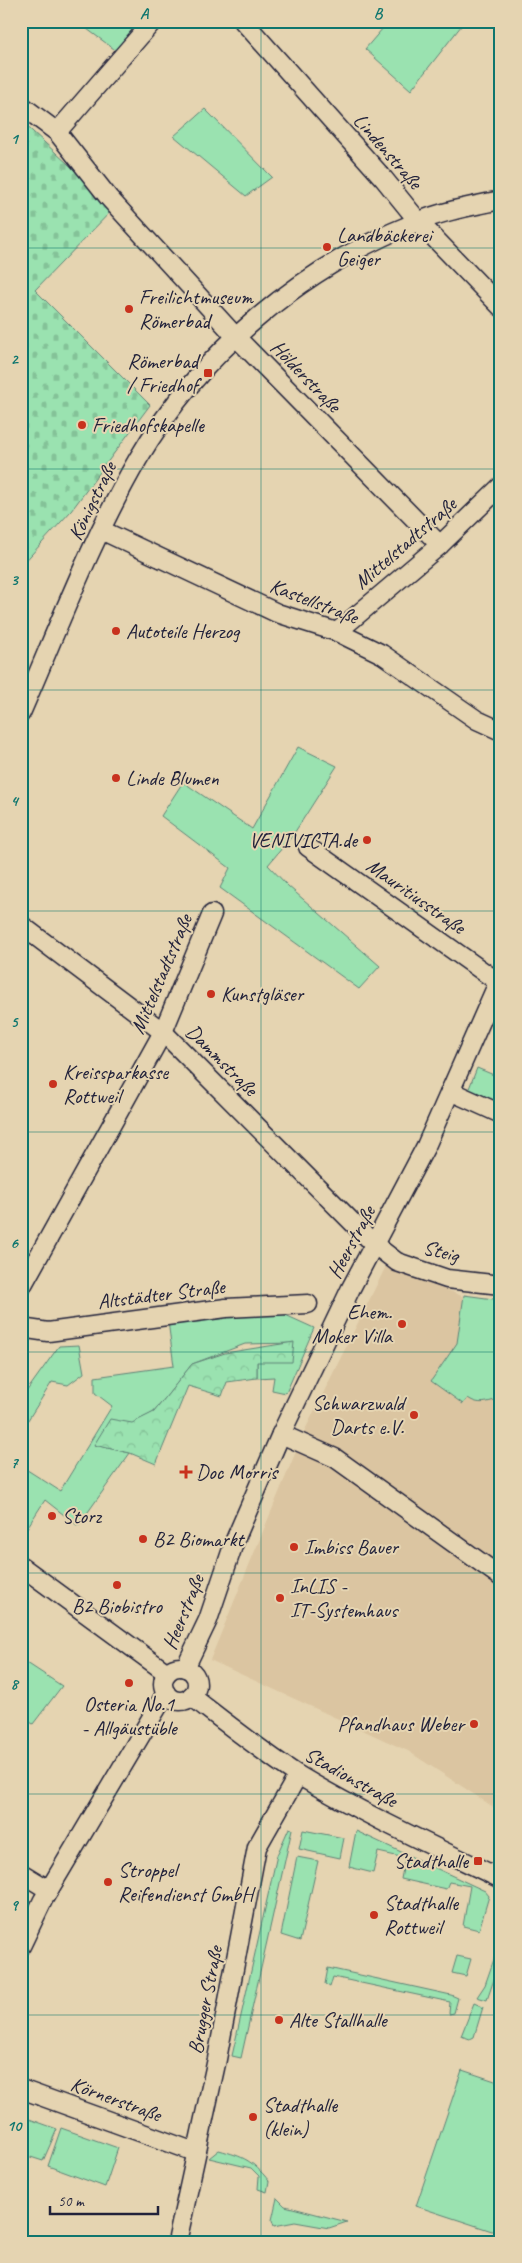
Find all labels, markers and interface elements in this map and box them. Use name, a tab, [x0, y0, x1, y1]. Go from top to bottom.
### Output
text: A	[140, 4, 150, 24]
text: B	[374, 4, 384, 24]
street label: Lindenstraße	[348, 108, 430, 196]
text: 1	[10, 129, 19, 149]
place label: Landbäckerei Geiger	[337, 222, 434, 272]
marker: Landbäckerei Geiger	[321, 241, 333, 253]
place label: Freilichtmuseum Römerbad	[139, 284, 254, 334]
marker: Freilichtmuseum Römerbad	[123, 303, 135, 315]
street label: Hölderstraße	[265, 334, 348, 419]
place label: Römerbad / Friedhof	[127, 348, 203, 398]
text: 2	[10, 349, 19, 369]
marker: Römerbad / Friedhof	[202, 367, 214, 379]
place label: Friedhofskapelle	[92, 412, 205, 438]
marker: Friedhofskapelle	[76, 419, 88, 431]
street label: Königstraße	[62, 456, 123, 544]
street label: Mittelstadtstraße	[348, 490, 463, 595]
text: 3	[10, 570, 19, 590]
street label: Kastellstraße	[266, 572, 364, 630]
place label: Autoteile Herzog	[126, 618, 241, 644]
marker: Autoteile Herzog	[110, 625, 122, 637]
place label: Linde Blumen	[126, 765, 219, 791]
marker: Linde Blumen	[110, 772, 122, 784]
text: 4	[10, 791, 19, 811]
place label: VENIVICTA.de	[249, 827, 359, 853]
marker: VENIVICTA.de	[361, 834, 373, 846]
street label: Mauritiusstraße	[362, 852, 472, 941]
street label: Mittelstadtstraße	[124, 908, 199, 1038]
place label: Kunstgläser	[221, 981, 305, 1007]
marker: Kunstgläser	[205, 988, 217, 1000]
text: 5	[11, 1012, 20, 1032]
street label: Dammstraße	[181, 1019, 265, 1103]
place label: Kreissparkasse Rottweil	[63, 1059, 169, 1109]
marker: Kreissparkasse Rottweil	[47, 1078, 59, 1090]
street label: Heerstraße	[321, 1199, 382, 1283]
text: 6	[10, 1233, 19, 1253]
street label: Steig	[420, 1234, 463, 1269]
street label: Altstädter Straße	[96, 1273, 228, 1315]
place label: Ehem. Moker Villa	[312, 1299, 394, 1349]
marker: Ehem. Moker Villa	[396, 1318, 408, 1330]
place label: Schwarzwald Darts e.V.	[312, 1390, 408, 1440]
marker: Schwarzwald Darts e.V.	[408, 1409, 420, 1421]
text: 7	[10, 1453, 19, 1473]
place label: Doc Morris	[196, 1459, 279, 1485]
marker: Doc Morris	[180, 1466, 192, 1478]
place label: Storz	[62, 1503, 103, 1529]
marker: Storz	[46, 1510, 58, 1522]
place label: B2 Biomarkt	[153, 1526, 246, 1552]
marker: B2 Biomarkt	[137, 1533, 149, 1545]
place label: Imbiss Bauer	[304, 1534, 400, 1560]
marker: Imbiss Bauer	[288, 1541, 300, 1553]
street label: Heerstraße	[156, 1569, 211, 1653]
place label: InLIS - IT-Systemhaus	[290, 1573, 399, 1623]
marker: B2 Biobistro	[111, 1579, 123, 1591]
marker: InLIS - IT-Systemhaus	[274, 1592, 286, 1604]
place label: B2 Biobistro	[72, 1593, 164, 1619]
text: 8	[10, 1674, 19, 1694]
marker: Osteria No.1 - Allgäustüble	[123, 1677, 135, 1689]
place label: Osteria No.1 - Allgäustüble	[81, 1691, 179, 1741]
place label: Pfandhaus Weber	[337, 1711, 466, 1737]
marker: Pfandhaus Weber	[468, 1718, 480, 1730]
street label: Stadionstraße	[300, 1741, 404, 1814]
place label: Stadthalle	[394, 1848, 469, 1874]
marker: Stadthalle	[472, 1855, 484, 1867]
place label: Stroppel Reifendienst GmbH	[118, 1857, 256, 1907]
marker: Stroppel Reifendienst GmbH	[102, 1876, 114, 1888]
place label: Stadthalle Rottweil	[384, 1890, 459, 1940]
text: 9	[10, 1895, 19, 1915]
marker: Stadthalle Rottweil	[368, 1909, 380, 1921]
street label: Brugger Straße	[182, 1942, 229, 2056]
place label: Alte Stallhalle	[289, 2007, 389, 2033]
marker: Alte Stallhalle	[273, 2014, 285, 2026]
street label: Körnerstraße	[67, 2071, 167, 2128]
place label: Stadthalle (klein)	[263, 2092, 338, 2142]
marker: Stadthalle (klein)	[247, 2111, 259, 2123]
text: 10	[7, 2116, 23, 2136]
scale bar	[50, 2183, 158, 2215]
text: 50 m	[58, 2192, 85, 2211]

